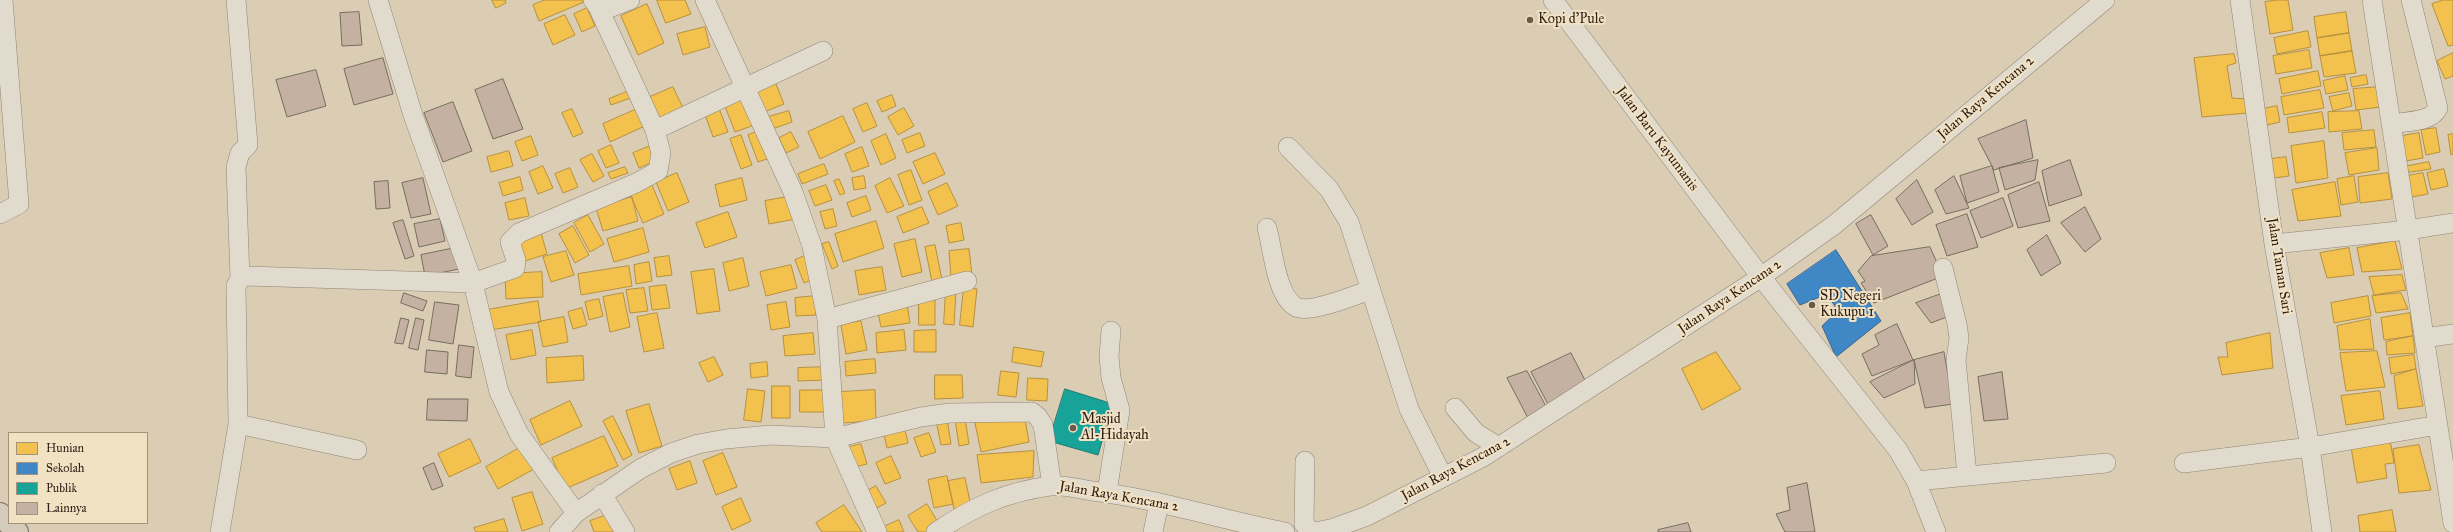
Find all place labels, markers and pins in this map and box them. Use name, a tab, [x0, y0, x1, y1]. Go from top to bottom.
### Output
place label: Kopi d'Pule	[1538, 12, 1604, 28]
marker: Kopi d'Pule	[1525, 15, 1535, 25]
place label: SD Negeri Kukupu 1	[1820, 289, 1881, 322]
marker: SD Negeri Kukupu 1	[1807, 300, 1817, 310]
place label: Masjid Al-Hidayah	[1081, 412, 1149, 444]
marker: Masjid Al-Hidayah	[1068, 423, 1078, 433]

